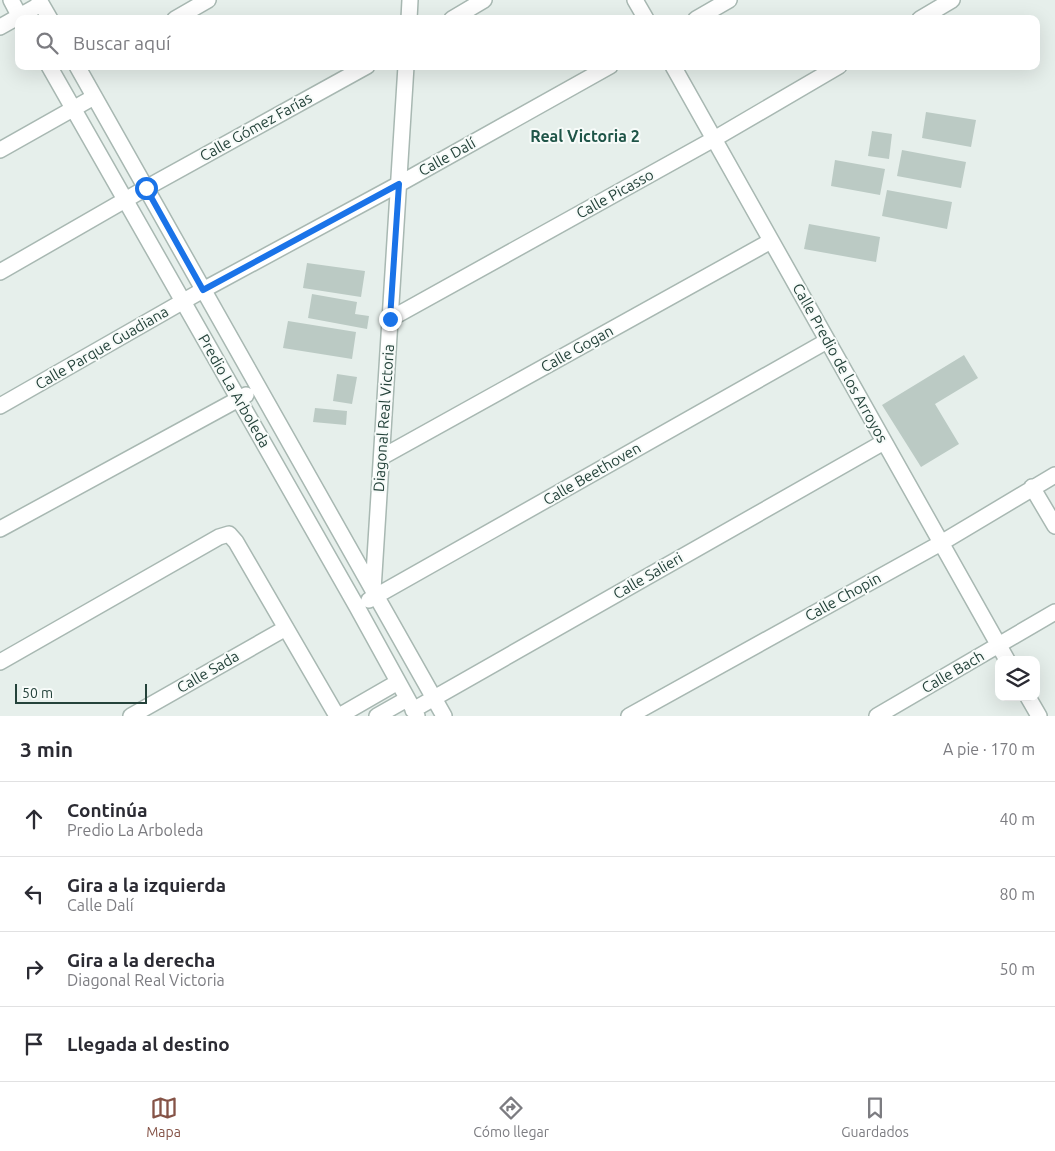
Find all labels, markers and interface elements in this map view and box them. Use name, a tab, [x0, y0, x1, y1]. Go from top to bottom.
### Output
search box	[15, 15, 1040, 70]
icon: search	[33, 29, 61, 57]
text: Buscar aquí	[73, 32, 171, 54]
street label: Calle Gómez Farías	[197, 89, 315, 164]
district label: Real Victoria 2	[530, 127, 640, 145]
street label: Calle Dalí	[415, 134, 478, 179]
street label: Calle Picasso	[573, 165, 656, 222]
route start	[135, 177, 158, 200]
street label: Calle Predio de los Arroyos	[789, 280, 891, 445]
street label: Calle Parque Guadiana	[32, 303, 171, 393]
route end	[379, 308, 402, 331]
street label: Calle Gogan	[538, 322, 616, 375]
street label: Predio La Arboleda	[195, 331, 274, 450]
street label: Diagonal Real Victoria	[370, 344, 397, 492]
street label: Calle Beethoven	[540, 439, 644, 508]
street label: Calle Salieri	[610, 549, 685, 602]
street label: Calle Chopin	[802, 569, 884, 624]
street label: Calle Sada	[174, 647, 242, 696]
street label: Calle Bach	[919, 647, 987, 696]
map controls	[995, 656, 1040, 701]
button: layers	[995, 656, 1040, 701]
scale bar	[15, 681, 148, 704]
text: 50 m	[22, 685, 53, 701]
text: 3 min	[20, 737, 73, 761]
text: A pie · 170 m	[943, 740, 1035, 758]
text: Continúa	[67, 799, 148, 821]
icon: ahead	[20, 805, 48, 833]
text: 40 m	[999, 810, 1035, 828]
text: Predio La Arboleda	[67, 821, 204, 839]
text: Gira a la izquierda	[67, 874, 226, 896]
icon: left	[20, 880, 48, 908]
text: 80 m	[999, 885, 1035, 903]
text: Calle Dalí	[67, 896, 134, 914]
text: Gira a la derecha	[67, 949, 215, 971]
icon: right	[20, 955, 48, 983]
text: 50 m	[999, 960, 1035, 978]
text: Diagonal Real Victoria	[67, 971, 225, 989]
icon: arrive	[20, 1030, 48, 1058]
text: Llegada al destino	[67, 1033, 230, 1055]
tab: Mapa	[146, 1094, 181, 1140]
tab: Cómo llegar	[473, 1094, 549, 1140]
tab: Guardados	[841, 1094, 909, 1140]

